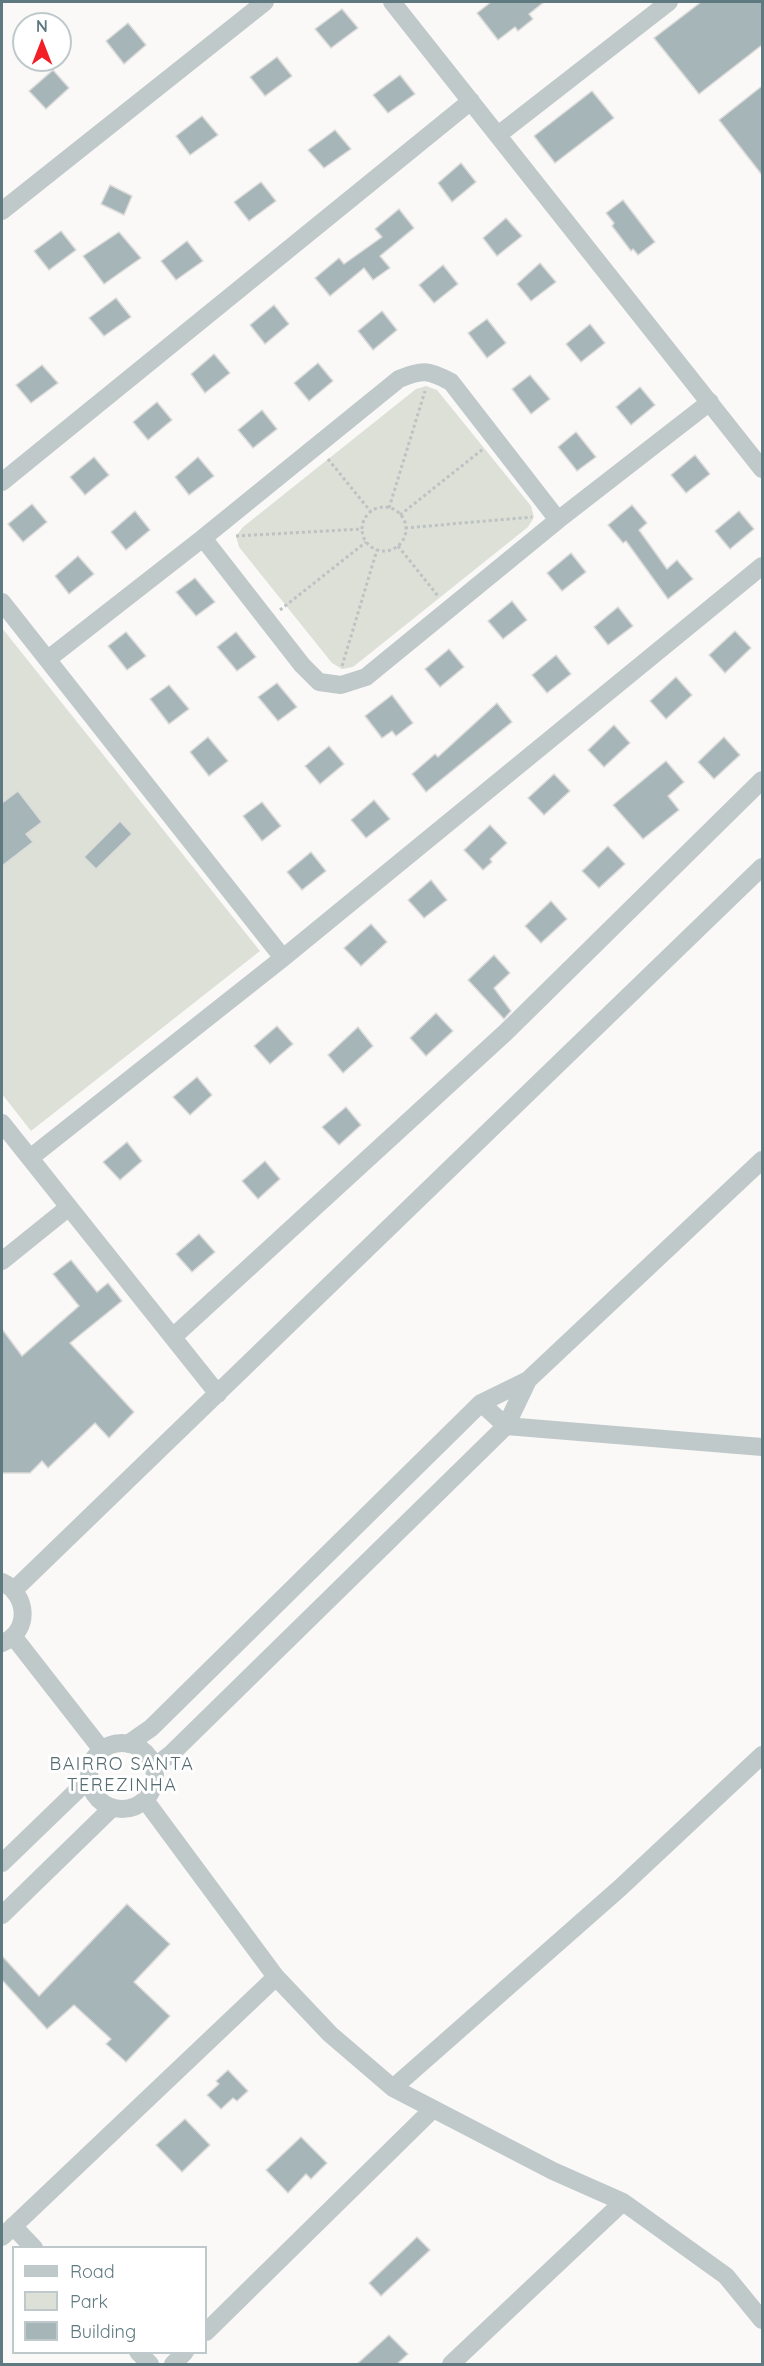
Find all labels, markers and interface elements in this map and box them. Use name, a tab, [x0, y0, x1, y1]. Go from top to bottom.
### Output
north arrow	[12, 12, 72, 72]
text: N	[36, 16, 48, 36]
district label: BAIRRO SANTA TEREZINHA	[50, 1754, 194, 1796]
legend	[12, 2246, 207, 2354]
text: Road	[70, 2260, 115, 2283]
text: Park	[70, 2290, 108, 2313]
text: Building	[70, 2320, 136, 2343]

